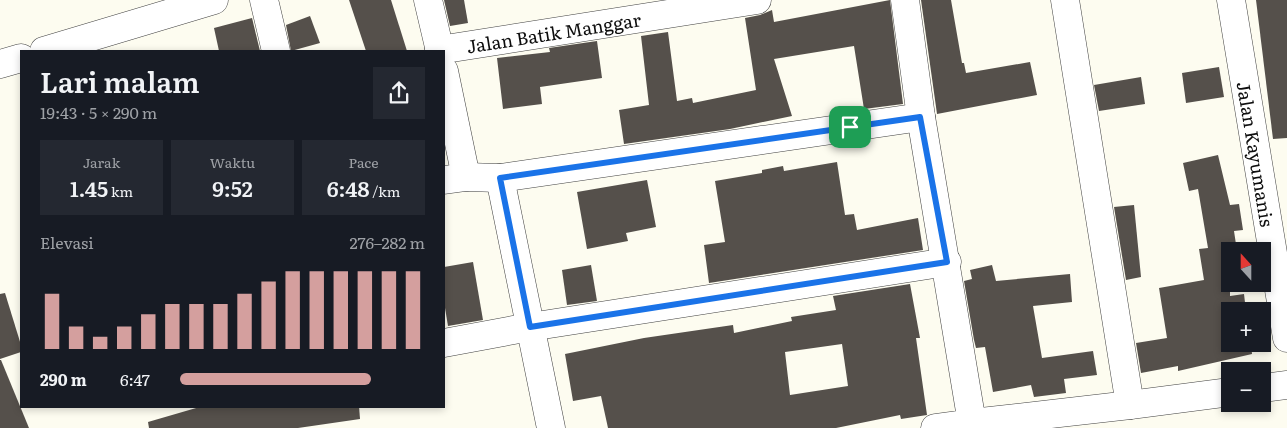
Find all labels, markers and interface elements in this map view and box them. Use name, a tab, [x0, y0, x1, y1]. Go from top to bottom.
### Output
street label: Jalan Batik Manggar	[464, 5, 643, 59]
text: Lari malam	[40, 60, 200, 102]
button: share	[373, 67, 425, 119]
street label: Jalan Kayumanis	[1231, 79, 1282, 229]
text: 19:43 · 5 × 290 m	[40, 100, 157, 124]
pin	[829, 106, 871, 148]
icon: arrive	[836, 113, 864, 141]
text: Jarak	[83, 152, 120, 172]
text: Waktu	[210, 152, 255, 172]
text: Pace	[348, 152, 379, 172]
text: 1.45	[70, 172, 108, 203]
text: 9:52	[212, 172, 253, 203]
text: 6:48	[327, 172, 369, 203]
text: km	[108, 181, 133, 201]
text: /km	[369, 181, 400, 201]
text: Elevasi	[40, 230, 94, 254]
text: 276–282 m	[349, 230, 425, 254]
north arrow	[1221, 242, 1271, 292]
map controls	[1221, 242, 1271, 412]
button: +	[1221, 302, 1271, 352]
button: −	[1221, 362, 1271, 412]
text: 290 m	[40, 367, 87, 391]
text: 6:47	[120, 367, 150, 391]

